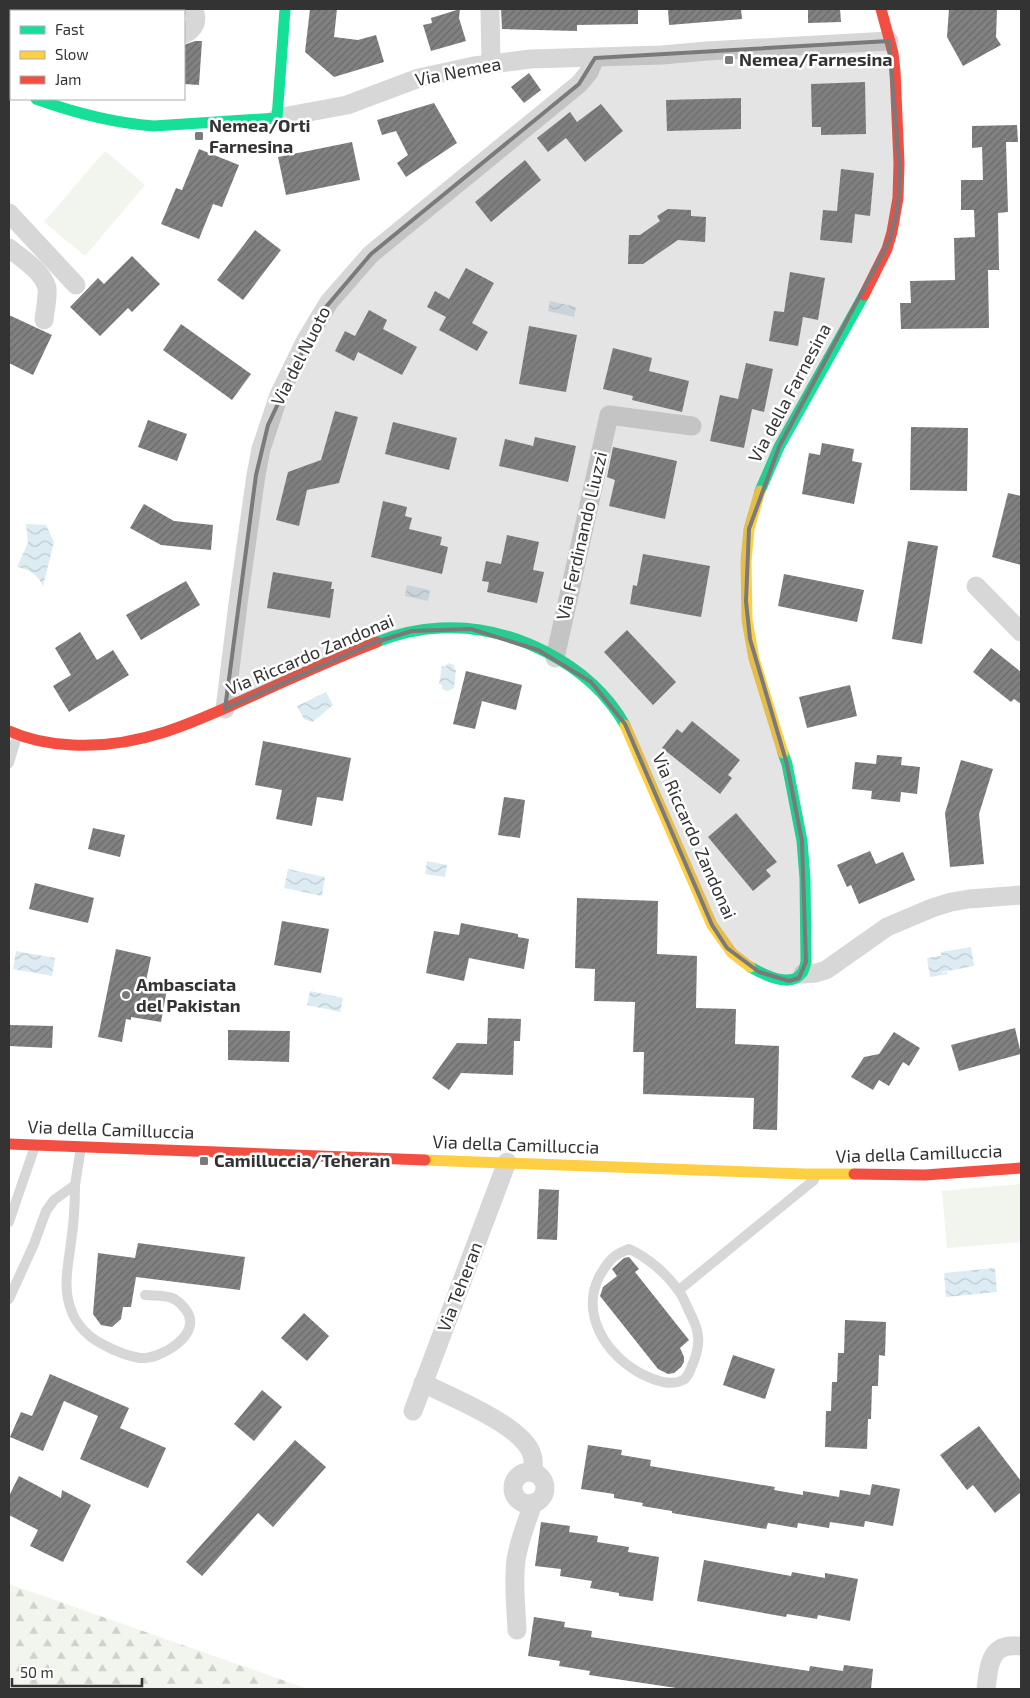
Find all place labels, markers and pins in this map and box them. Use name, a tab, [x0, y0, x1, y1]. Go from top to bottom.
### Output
place label: Nemea/Farnesina	[739, 48, 893, 70]
marker: Nemea/Farnesina	[723, 54, 735, 66]
place label: Nemea/Orti Farnesina	[209, 114, 311, 157]
marker: Nemea/Orti Farnesina	[193, 130, 205, 142]
place label: Ambasciata del Pakistan	[136, 973, 241, 1016]
marker: Ambasciata del Pakistan	[120, 989, 132, 1001]
place label: Camilluccia/Teheran	[214, 1149, 390, 1171]
marker: Camilluccia/Teheran	[198, 1155, 210, 1167]

